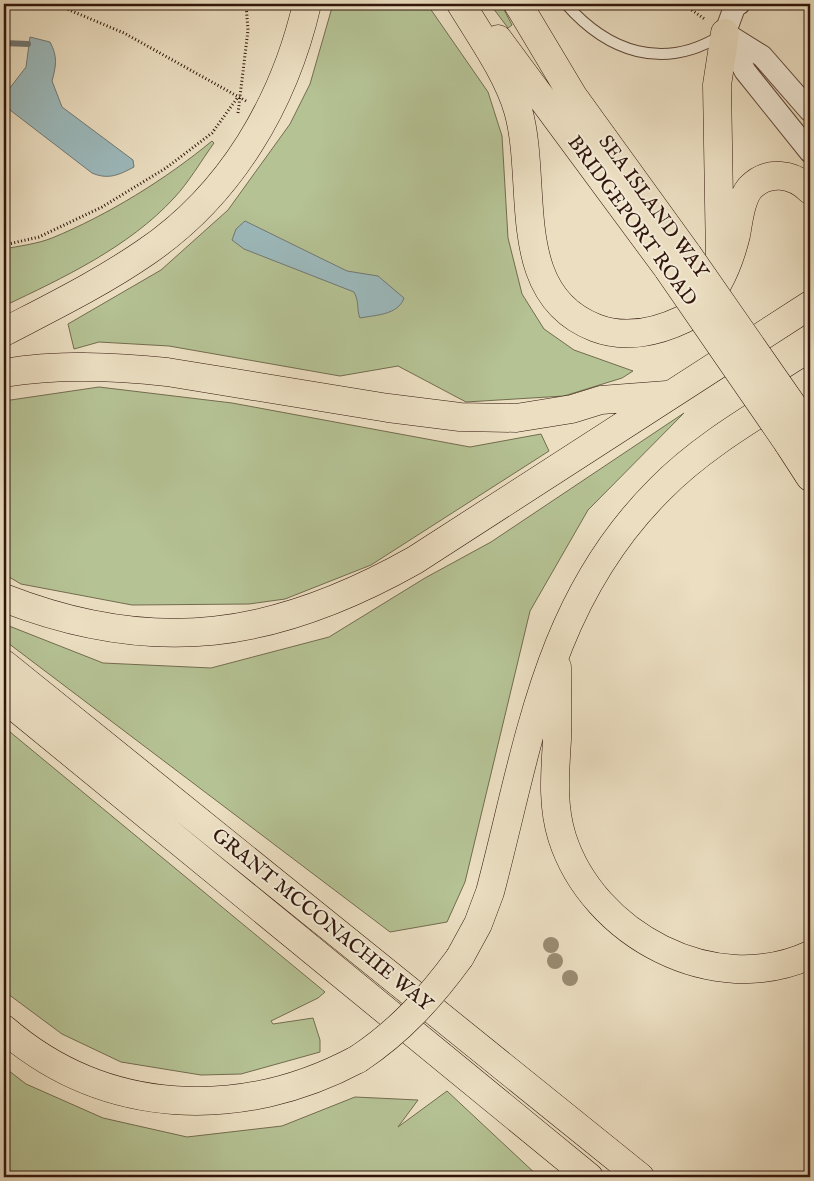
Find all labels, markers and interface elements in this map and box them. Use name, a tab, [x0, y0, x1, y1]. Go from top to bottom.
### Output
street label: SEA ISLAND WAY	[593, 130, 714, 285]
street label: BRIDGEPORT ROAD	[562, 131, 702, 311]
street label: GRANT MCCONACHIE WAY	[206, 823, 439, 1018]

